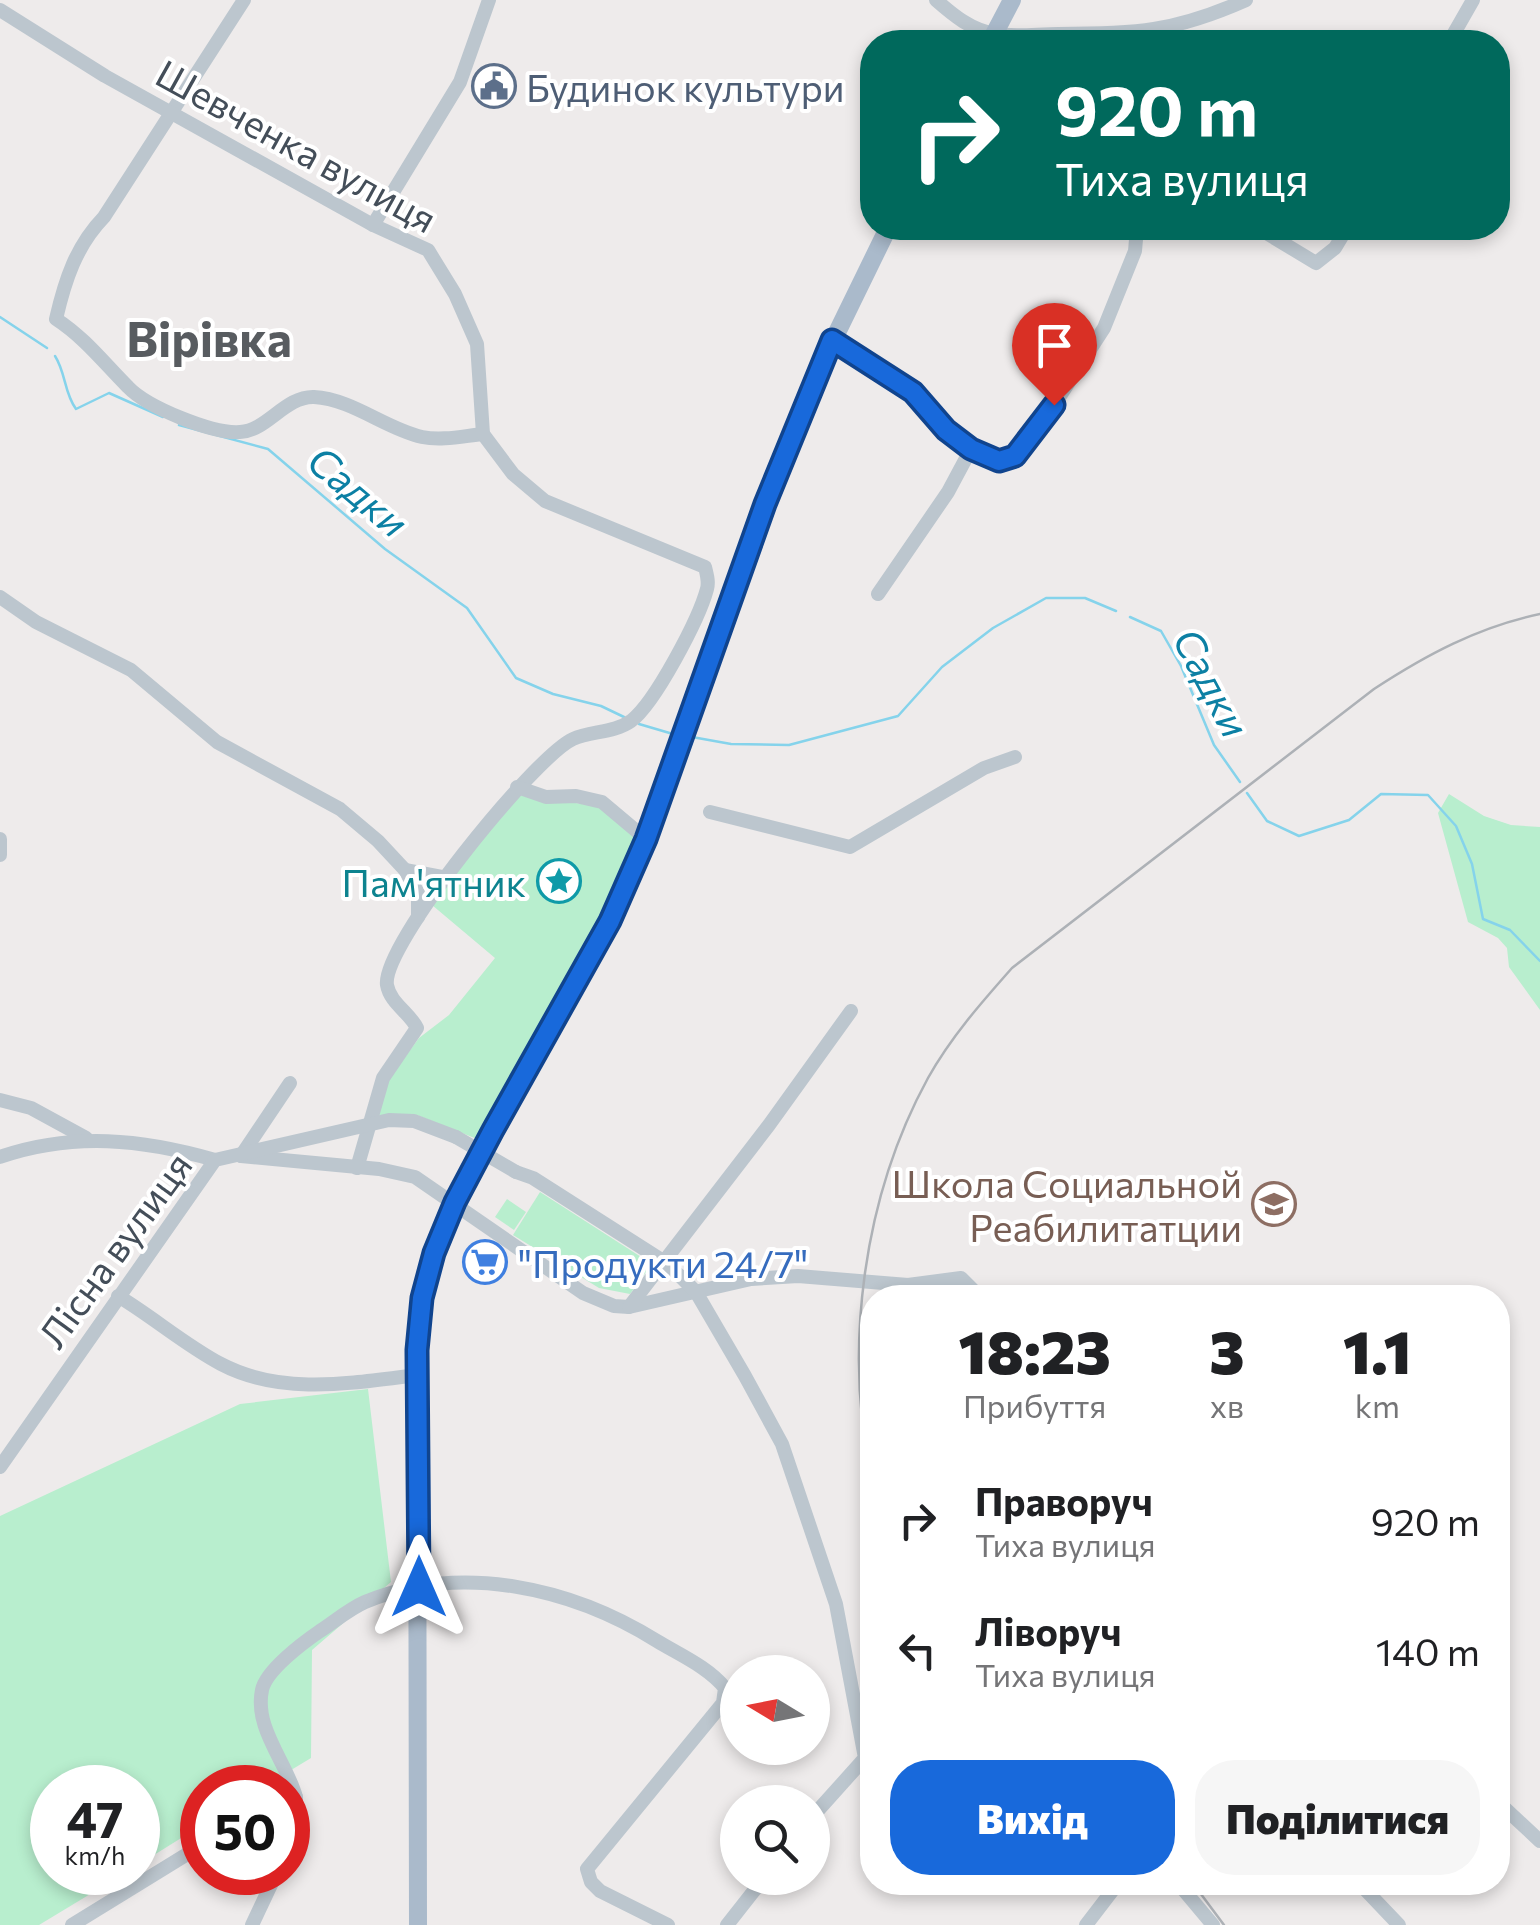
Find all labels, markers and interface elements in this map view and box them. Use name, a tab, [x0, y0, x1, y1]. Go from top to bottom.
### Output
street label: Шевченка вулиця	[149, 48, 445, 242]
public building icon: Будинок культури	[471, 63, 517, 109]
place label: Будинок культури	[526, 63, 845, 110]
text: 920 m	[1055, 65, 1258, 150]
icon: right	[890, 70, 1020, 200]
text: Тиха вулиця	[1055, 150, 1309, 205]
pin	[1012, 303, 1097, 406]
district label: Вірівка	[126, 308, 292, 367]
icon: arrive	[1027, 318, 1082, 373]
water label: Садки	[299, 434, 419, 546]
water label: Садки	[1164, 619, 1262, 745]
place label: Пам'ятник	[342, 858, 526, 905]
place icon: Пам'ятник	[536, 858, 582, 904]
street label: Лісна вулиця	[27, 1142, 201, 1356]
place label: Школа Социальной Реабилитатции	[892, 1159, 1242, 1250]
school or university icon: Школа Социальной Реабилитатции	[1251, 1181, 1297, 1227]
supermarket icon: "Продукти 24/7"	[462, 1239, 508, 1285]
place label: "Продукти 24/7"	[518, 1239, 808, 1286]
text: 18:23	[958, 1313, 1111, 1386]
text: 3	[1209, 1313, 1245, 1386]
text: 1.1	[1343, 1313, 1412, 1386]
text: Прибуття	[963, 1385, 1106, 1425]
text: хв	[1210, 1385, 1244, 1425]
text: km	[1355, 1385, 1400, 1425]
text: Праворуч	[975, 1477, 1153, 1524]
icon: right	[890, 1493, 945, 1548]
text: 920 m	[1371, 1497, 1480, 1544]
text: Тиха вулиця	[975, 1524, 1156, 1564]
position arrow	[367, 1535, 471, 1639]
text: Ліворуч	[975, 1607, 1122, 1654]
icon: left	[890, 1623, 945, 1678]
text: 140 m	[1376, 1627, 1480, 1674]
text: Тиха вулиця	[975, 1654, 1156, 1694]
north arrow	[720, 1655, 830, 1765]
map controls	[720, 1655, 830, 1895]
button: Вихід	[890, 1760, 1175, 1875]
button: Поділитися	[1195, 1760, 1480, 1875]
speed limit sign: 50	[180, 1765, 310, 1895]
button: search	[720, 1785, 830, 1895]
text: 47	[66, 1787, 124, 1848]
text: km/h	[65, 1840, 125, 1870]

